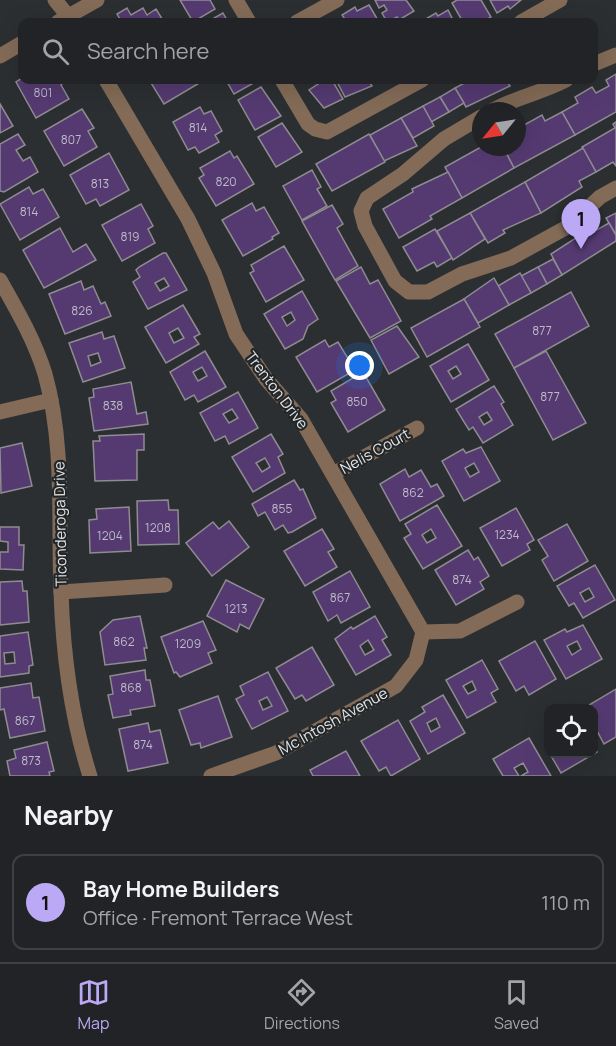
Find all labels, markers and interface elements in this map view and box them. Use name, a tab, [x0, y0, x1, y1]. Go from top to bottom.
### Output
search box	[18, 18, 598, 84]
icon: search	[39, 35, 72, 68]
text: Search here	[87, 36, 209, 66]
house number: 801	[34, 84, 52, 101]
north arrow	[472, 102, 526, 156]
house number: 814	[189, 119, 207, 136]
house number: 807	[61, 131, 81, 148]
house number: 820	[215, 173, 237, 190]
house number: 813	[91, 175, 109, 192]
pin: 1	[562, 200, 600, 249]
house number: 814	[20, 203, 38, 220]
house number: 819	[120, 228, 140, 245]
house number: 826	[71, 302, 93, 319]
house number: 877	[532, 322, 552, 339]
street label: Trenton Drive	[241, 347, 313, 433]
your location	[345, 351, 374, 380]
house number: 877	[540, 388, 560, 405]
house number: 850	[346, 393, 368, 410]
house number: 838	[103, 397, 123, 414]
street label: Nelis Court	[336, 423, 414, 479]
street label: Ticonderoga Drive	[48, 461, 72, 587]
house number: 862	[402, 484, 424, 501]
house number: 855	[272, 500, 292, 517]
house number: 1208	[145, 519, 171, 536]
house number: 1234	[494, 526, 520, 543]
house number: 1204	[97, 527, 123, 544]
house number: 874	[452, 571, 472, 588]
house number: 867	[330, 589, 350, 606]
house number: 1213	[225, 600, 247, 617]
house number: 862	[113, 633, 135, 650]
house number: 1209	[175, 635, 201, 652]
house number: 868	[120, 679, 142, 696]
street label: Mc Intosh Avenue	[275, 682, 392, 760]
map controls	[544, 704, 598, 758]
button: locate	[544, 704, 598, 758]
house number: 867	[15, 712, 35, 729]
house number: 874	[133, 736, 153, 753]
house number: 873	[21, 752, 41, 769]
text: Nearby	[24, 797, 113, 833]
text: Bay Home Builders	[83, 874, 279, 904]
text: 1	[41, 889, 50, 916]
text: 110 m	[541, 889, 590, 916]
text: Office · Fremont Terrace West	[83, 904, 353, 931]
tab: Map	[77, 976, 110, 1034]
tab: Directions	[264, 976, 340, 1034]
tab: Saved	[494, 976, 539, 1034]

